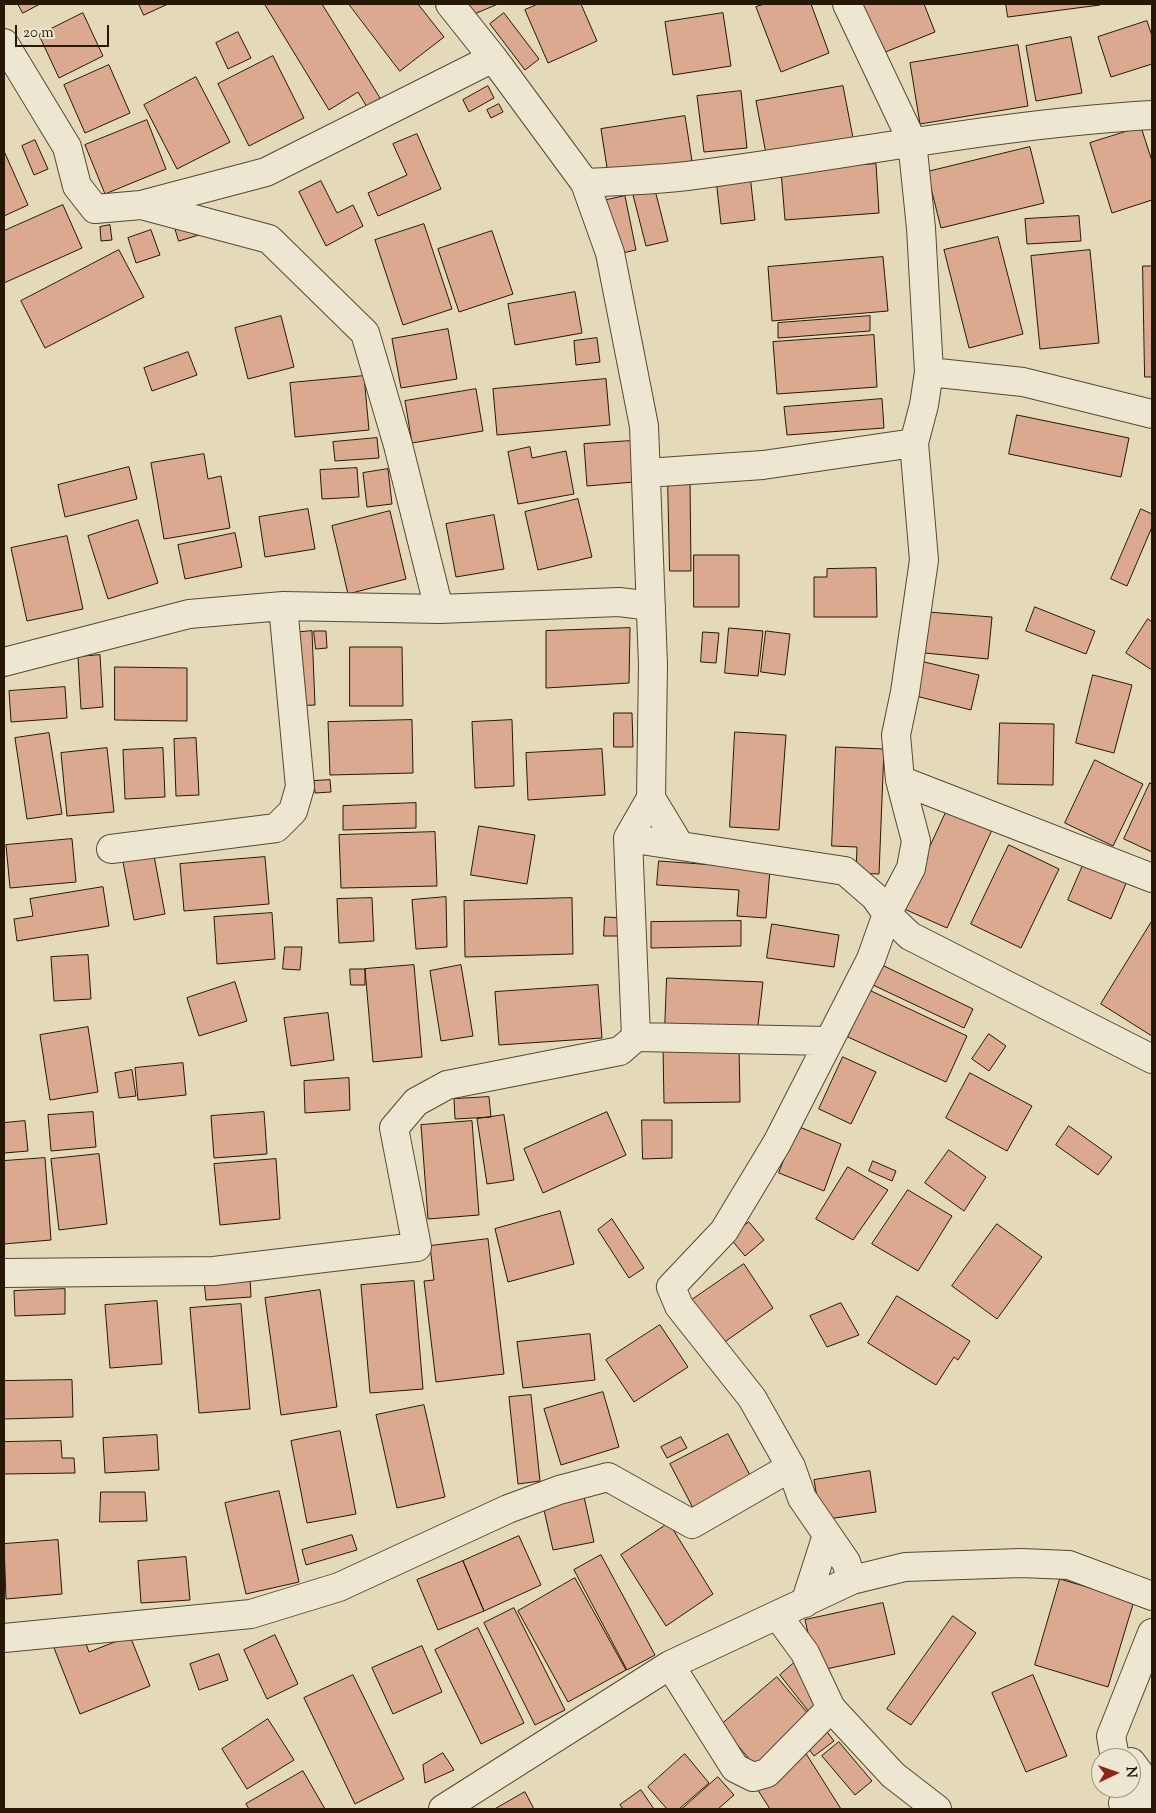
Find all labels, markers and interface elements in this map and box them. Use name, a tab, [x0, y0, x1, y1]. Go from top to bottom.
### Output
scale bar	[18, 15, 111, 47]
text: 20 m	[23, 23, 54, 44]
north arrow	[1091, 1748, 1141, 1798]
text: N	[1120, 1766, 1140, 1778]

